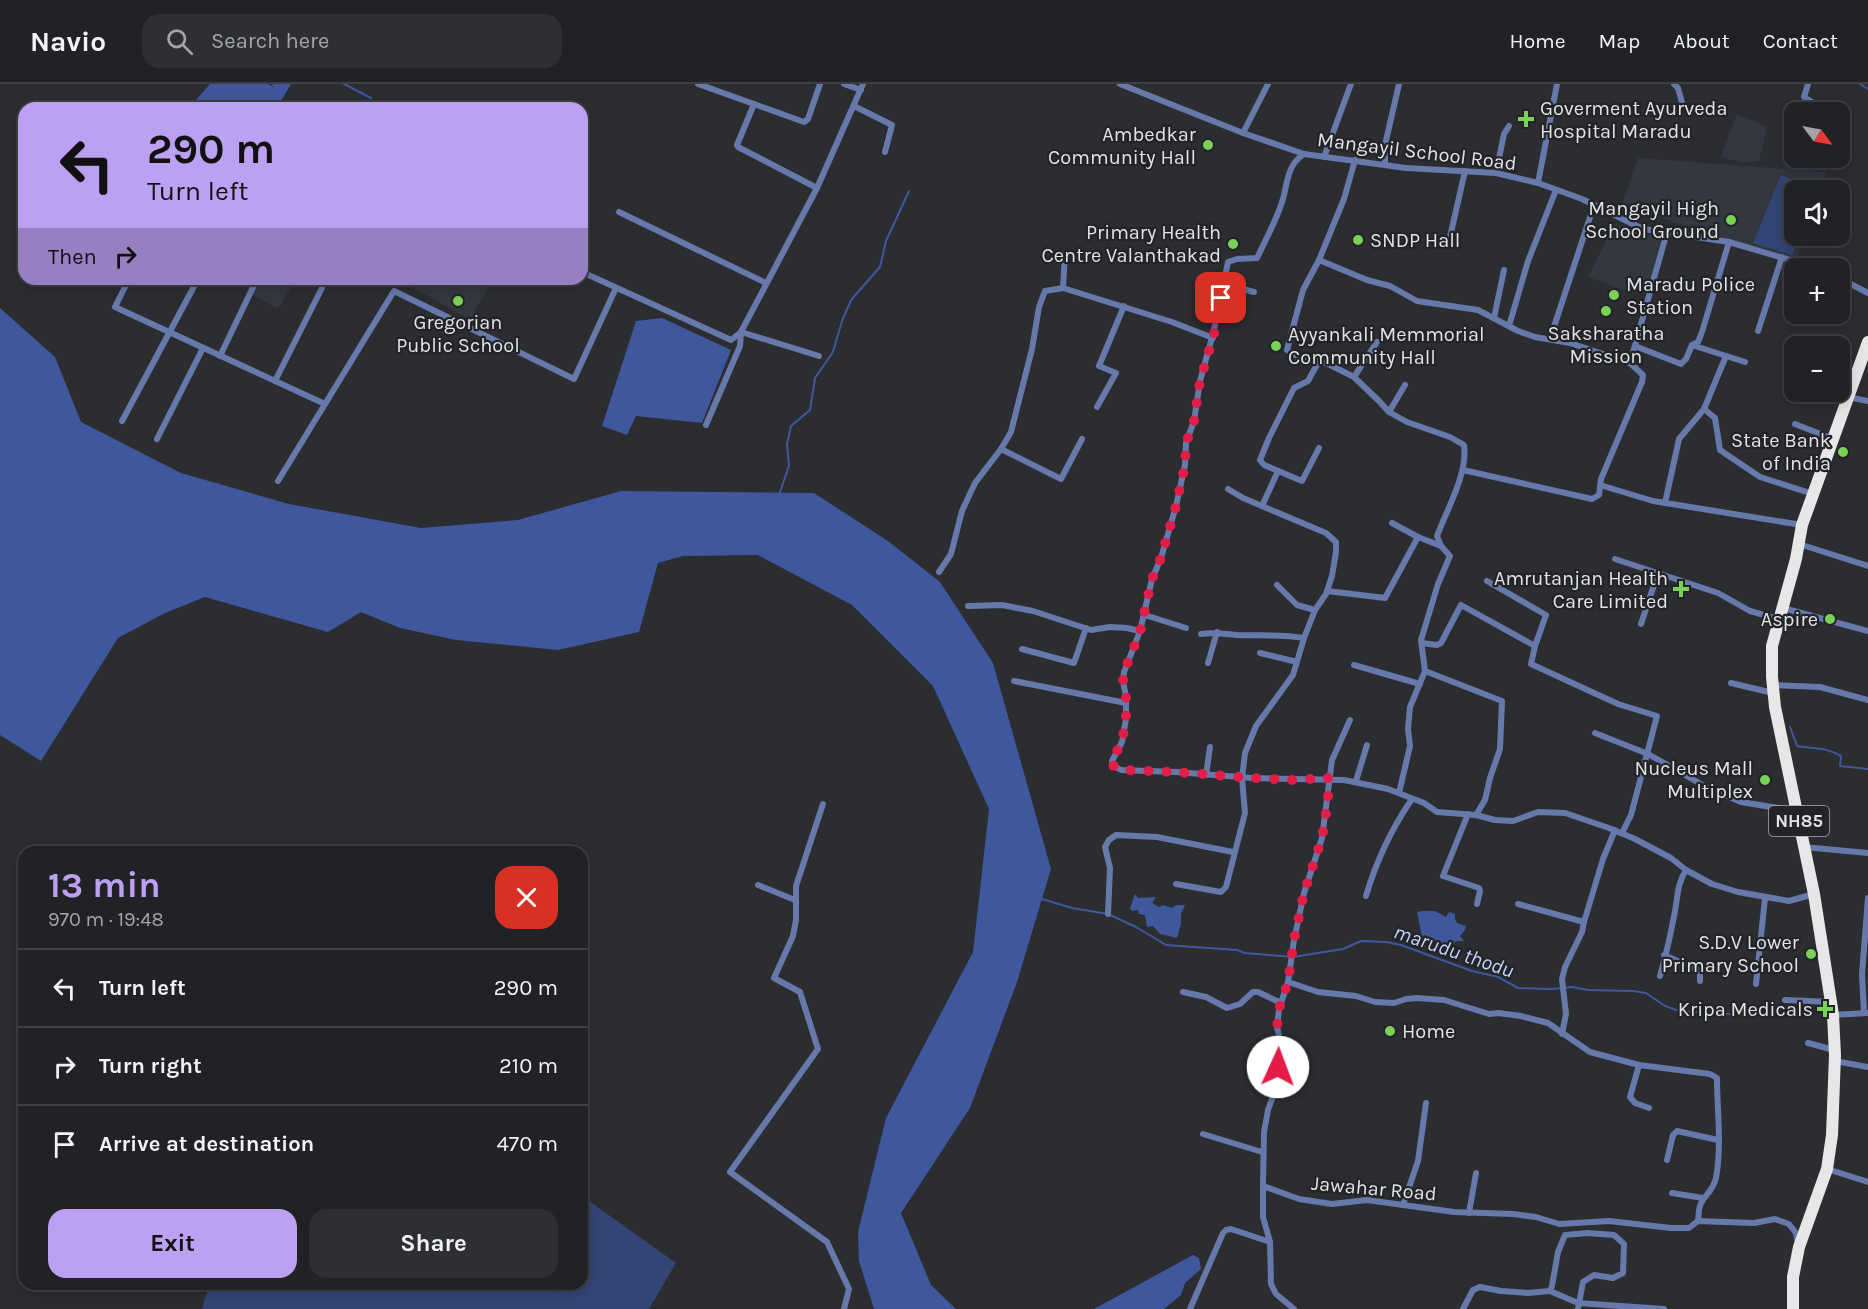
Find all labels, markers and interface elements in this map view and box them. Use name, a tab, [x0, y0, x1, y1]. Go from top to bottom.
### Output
search box	[142, 14, 562, 68]
text: Navio	[30, 25, 106, 58]
icon: search	[163, 25, 196, 58]
text: Search here	[211, 28, 329, 54]
text: Home	[1510, 29, 1566, 53]
text: Map	[1599, 29, 1640, 53]
text: About	[1673, 29, 1730, 53]
text: Contact	[1763, 29, 1838, 53]
place label: Goverment Ayurveda Hospital Maradu	[1540, 97, 1727, 143]
north arrow	[1784, 102, 1850, 168]
map controls	[1784, 102, 1850, 402]
marker: Goverment Ayurveda Hospital Maradu	[1517, 110, 1535, 128]
place label: Ambedkar Community Hall	[1048, 123, 1197, 169]
text: 290 m	[147, 124, 275, 174]
icon: left	[48, 126, 126, 204]
street label: Mangayil School Road	[1316, 128, 1518, 175]
marker: Ambedkar Community Hall	[1201, 138, 1215, 152]
text: Turn left	[147, 175, 248, 207]
button: sound	[1784, 180, 1850, 246]
place label: Mangayil High School Ground	[1585, 197, 1719, 243]
marker: Mangayil High School Ground	[1724, 213, 1738, 227]
place label: Primary Health Centre Valanthakad	[1042, 221, 1221, 267]
place label: SNDP Hall	[1370, 229, 1460, 252]
marker: SNDP Hall	[1351, 233, 1365, 247]
marker: Primary Health Centre Valanthakad	[1226, 237, 1240, 251]
icon: right	[109, 240, 142, 273]
text: Then	[48, 244, 97, 270]
button: +	[1784, 258, 1850, 324]
pin	[1195, 272, 1246, 323]
place label: Maradu Police Station	[1626, 273, 1755, 319]
icon: arrive	[1204, 281, 1237, 314]
marker: Maradu Police Station	[1607, 288, 1621, 302]
marker: Gregorian Public School	[451, 294, 465, 308]
marker: Saksharatha Mission	[1599, 304, 1613, 318]
place label: Gregorian Public School	[396, 311, 520, 357]
place label: Saksharatha Mission	[1548, 322, 1664, 368]
place label: Ayyankali Memmorial Community Hall	[1288, 323, 1485, 369]
button: −	[1784, 336, 1850, 402]
marker: Ayyankali Memmorial Community Hall	[1269, 339, 1283, 353]
place label: State Bank of India	[1731, 429, 1831, 475]
marker: State Bank of India	[1836, 445, 1850, 459]
place label: Amrutanjan Health Care Limited	[1494, 567, 1668, 613]
marker: Amrutanjan Health Care Limited	[1672, 580, 1690, 598]
place label: Aspire	[1761, 608, 1818, 631]
marker: Aspire	[1823, 612, 1837, 626]
place label: Nucleus Mall Multiplex	[1635, 757, 1753, 803]
marker: Nucleus Mall Multiplex	[1758, 773, 1772, 787]
road number: NH85	[1769, 806, 1829, 836]
text: 13 min	[48, 864, 161, 906]
button: close	[495, 866, 558, 929]
text: 970 m · 19:48	[48, 908, 164, 931]
water label: marudu thodu	[1391, 919, 1517, 983]
place label: S.D.V Lower Primary School	[1662, 931, 1800, 977]
marker: S.D.V Lower Primary School	[1804, 947, 1818, 961]
icon: left	[48, 972, 81, 1005]
text: Turn left	[99, 975, 186, 1001]
text: 290 m	[494, 975, 558, 1001]
place label: Kripa Medicals	[1678, 998, 1813, 1021]
marker: Kripa Medicals	[1818, 1002, 1832, 1016]
place label: Home	[1402, 1020, 1455, 1043]
marker: Home	[1383, 1024, 1397, 1038]
position arrow	[1246, 1035, 1310, 1099]
icon: right	[48, 1050, 81, 1083]
text: Turn right	[99, 1053, 202, 1079]
text: 210 m	[499, 1053, 558, 1079]
icon: arrive	[48, 1128, 81, 1161]
text: Arrive at destination	[99, 1131, 314, 1157]
text: 470 m	[497, 1131, 558, 1157]
street label: Jawahar Road	[1310, 1172, 1438, 1205]
button: Exit	[48, 1209, 297, 1278]
button: Share	[309, 1209, 558, 1278]

